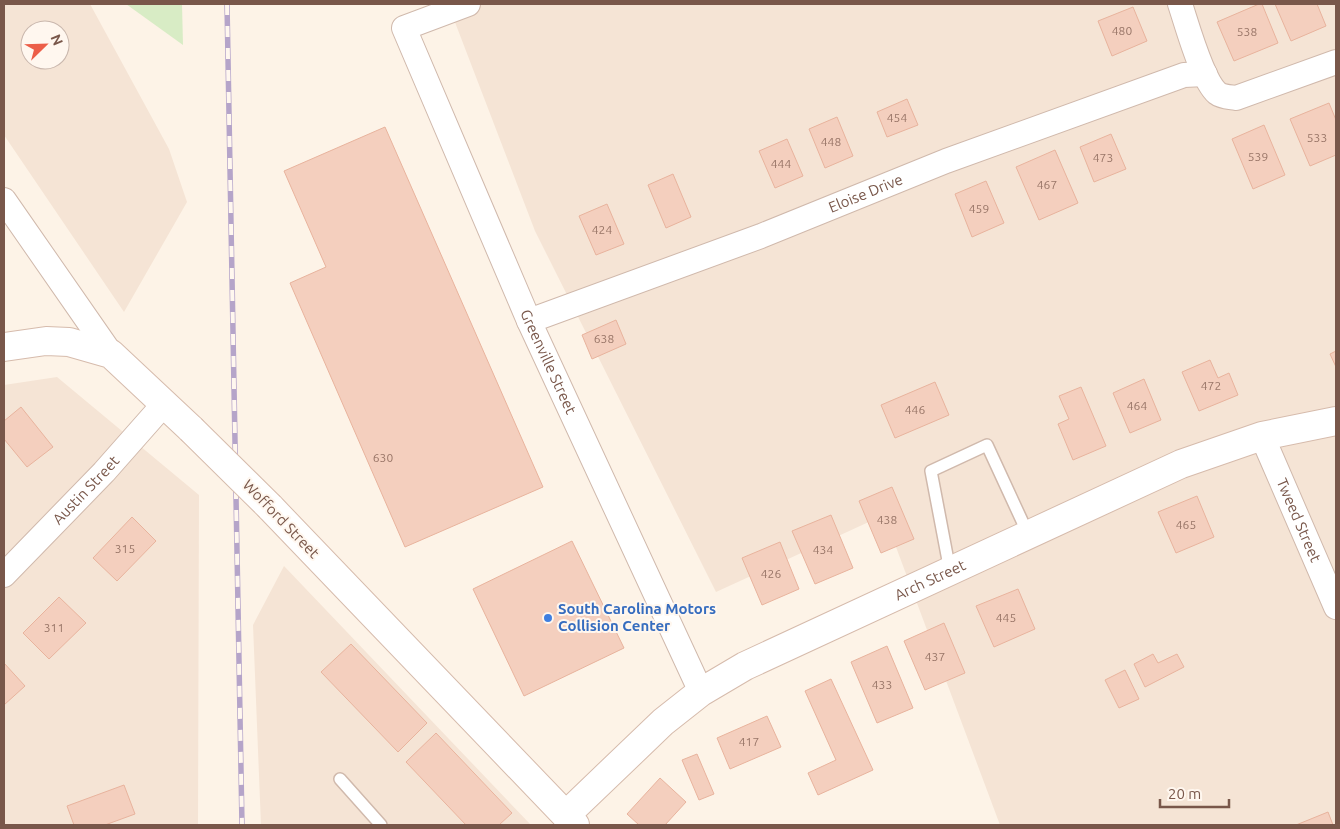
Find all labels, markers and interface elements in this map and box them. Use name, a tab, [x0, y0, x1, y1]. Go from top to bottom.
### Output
north arrow	[20, 20, 70, 70]
house number: 480	[1112, 24, 1132, 37]
house number: 538	[1237, 25, 1257, 38]
text: N	[48, 32, 66, 48]
house number: 454	[887, 111, 907, 124]
house number: 533	[1307, 131, 1327, 144]
house number: 448	[821, 135, 841, 148]
house number: 539	[1248, 150, 1268, 163]
house number: 473	[1093, 151, 1113, 164]
house number: 444	[771, 157, 791, 170]
street label: Eloise Drive	[826, 170, 905, 216]
house number: 467	[1037, 178, 1057, 191]
house number: 459	[969, 202, 989, 215]
house number: 424	[592, 223, 612, 236]
street label: Greenville Street	[517, 307, 580, 417]
house number: 638	[594, 332, 614, 345]
house number: 472	[1201, 379, 1221, 392]
house number: 464	[1127, 399, 1147, 412]
house number: 446	[905, 403, 925, 416]
house number: 630	[373, 451, 393, 464]
street label: Austin Street	[49, 452, 122, 528]
street label: Wofford Street	[240, 476, 323, 561]
street label: Tweed Street	[1273, 476, 1325, 565]
house number: 438	[877, 513, 897, 526]
house number: 465	[1176, 518, 1196, 531]
house number: 315	[115, 542, 135, 555]
house number: 434	[813, 543, 833, 556]
street label: Arch Street	[892, 556, 968, 604]
house number: 426	[761, 567, 781, 580]
place label: South Carolina Motors Collision Center	[558, 600, 716, 634]
house number: 445	[996, 611, 1016, 624]
marker: South Carolina Motors Collision Center	[542, 612, 554, 624]
house number: 311	[44, 621, 64, 634]
house number: 437	[925, 650, 945, 663]
house number: 433	[872, 678, 892, 691]
house number: 417	[739, 735, 759, 748]
scale bar	[1160, 776, 1229, 808]
text: 20 m	[1168, 785, 1201, 802]

